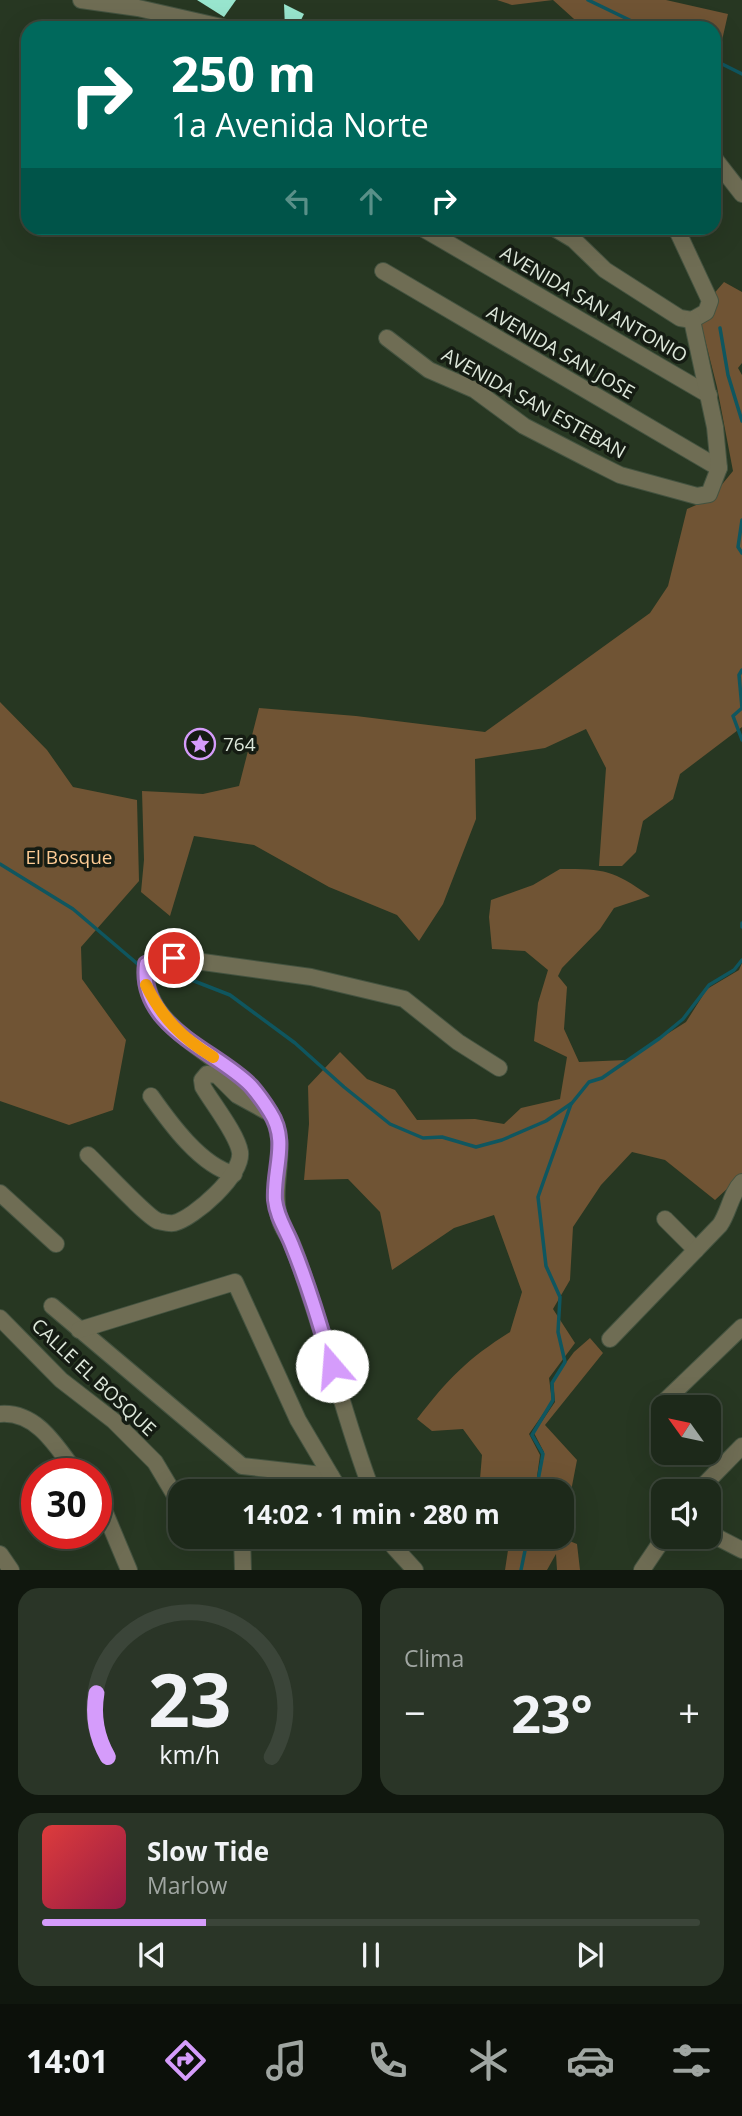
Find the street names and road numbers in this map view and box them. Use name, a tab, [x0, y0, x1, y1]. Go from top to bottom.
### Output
street label: AVENIDA SAN ANTONIO	[496, 240, 692, 368]
street label: AVENIDA SAN JOSE	[482, 299, 640, 405]
street label: AVENIDA SAN ESTEBAN	[437, 342, 631, 464]
street label: CALLE EL BOSQUE	[26, 1312, 162, 1442]

